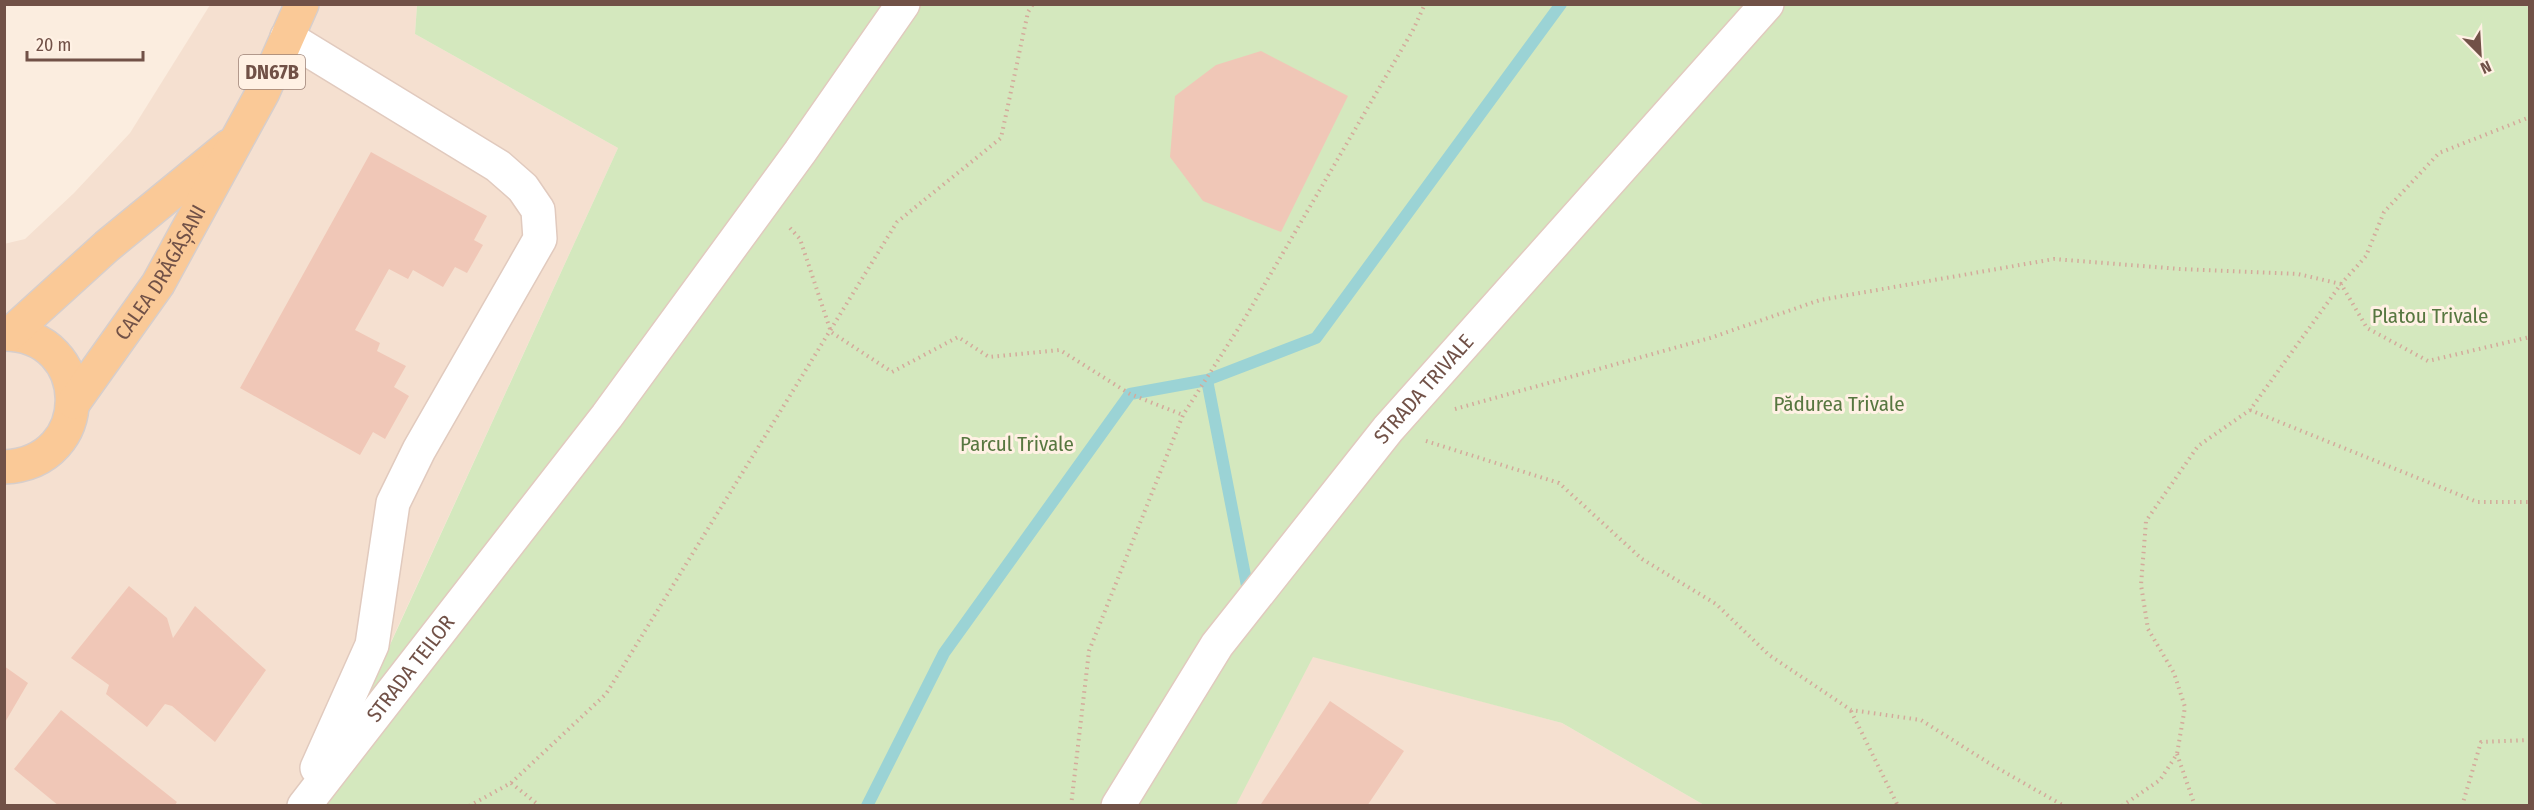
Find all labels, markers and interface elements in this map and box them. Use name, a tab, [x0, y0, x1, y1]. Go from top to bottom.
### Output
scale bar	[27, 24, 142, 62]
north arrow	[2450, 24, 2510, 84]
text: 20 m	[36, 34, 71, 56]
road number: DN67B	[239, 55, 305, 89]
text: N	[2478, 57, 2494, 78]
street label: CALEA DRĂGĂȘANI	[109, 200, 212, 345]
park label: Platou Trivale	[2372, 303, 2488, 329]
street label: STRADA TRIVALE	[1368, 329, 1479, 449]
park label: Pădurea Trivale	[1773, 391, 1905, 417]
park label: Parcul Trivale	[960, 431, 1074, 457]
street label: STRADA TEILOR	[361, 610, 461, 727]

